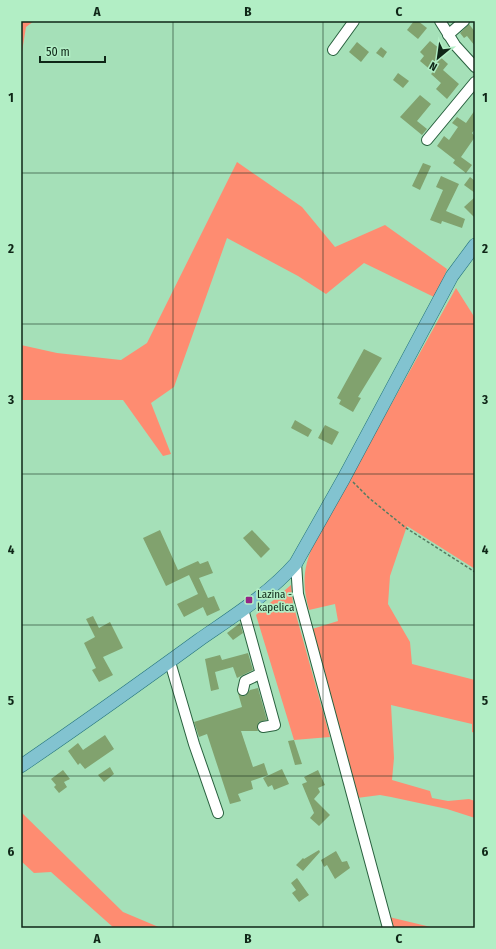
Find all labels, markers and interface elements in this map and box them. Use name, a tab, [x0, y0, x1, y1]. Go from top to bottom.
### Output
text: A	[92, 4, 101, 19]
text: B	[244, 4, 252, 19]
text: C	[396, 4, 403, 19]
scale bar	[40, 38, 105, 64]
north arrow	[418, 38, 458, 78]
text: 50 m	[46, 45, 70, 59]
text: N	[427, 59, 439, 74]
text: 1	[8, 90, 14, 105]
text: 1	[482, 90, 488, 105]
text: 2	[7, 241, 14, 256]
text: 2	[481, 241, 488, 256]
text: 3	[7, 392, 14, 407]
text: 3	[481, 392, 488, 407]
text: 4	[8, 542, 15, 557]
text: 4	[482, 542, 489, 557]
place label: Lazina - kapelica	[257, 588, 294, 614]
marker: Lazina - kapelica	[244, 595, 254, 605]
text: 5	[8, 693, 14, 708]
text: 5	[482, 693, 488, 708]
text: 6	[8, 844, 15, 859]
text: 6	[482, 844, 489, 859]
text: A	[92, 931, 101, 946]
text: B	[244, 931, 252, 946]
text: C	[396, 931, 403, 946]

